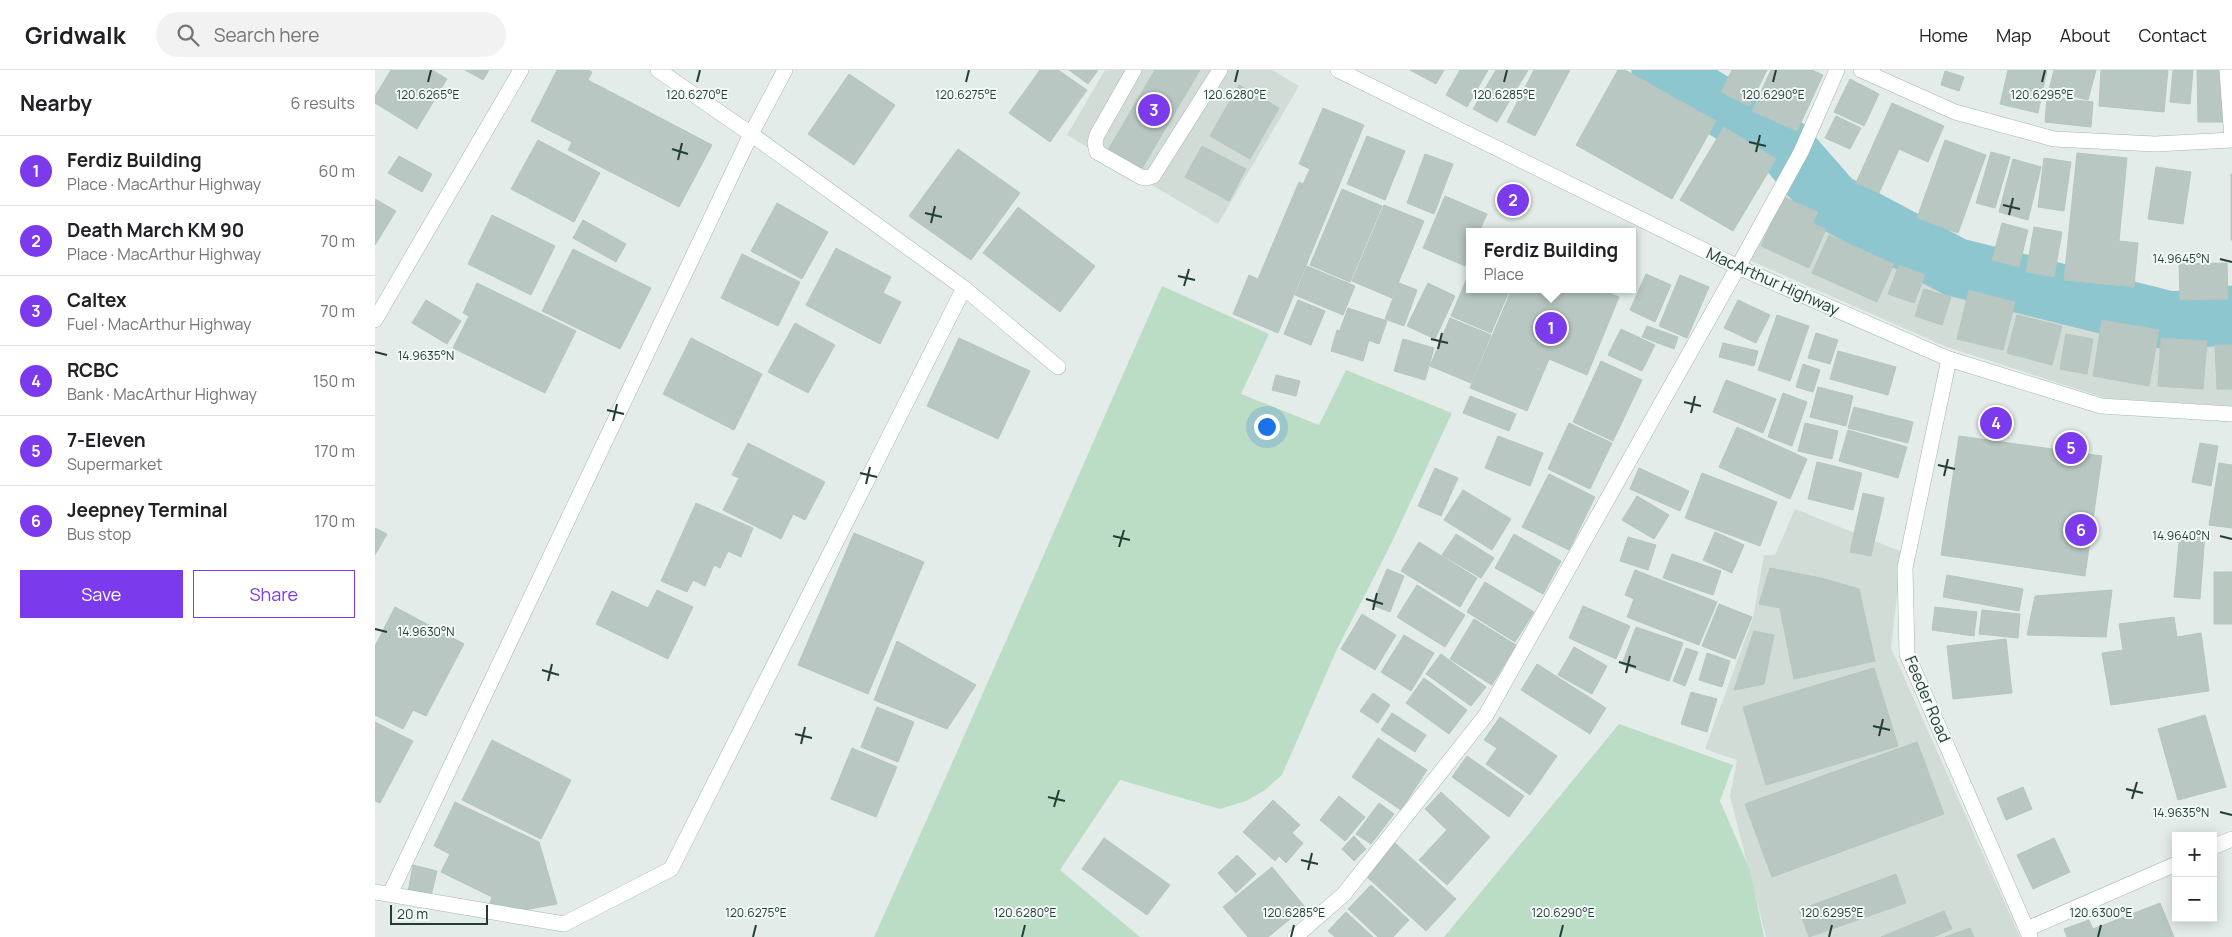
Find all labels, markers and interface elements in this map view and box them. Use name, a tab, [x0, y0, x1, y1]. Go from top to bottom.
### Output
search box	[156, 12, 506, 57]
text: Gridwalk	[25, 18, 126, 51]
icon: search	[174, 21, 202, 49]
text: Search here	[214, 22, 319, 48]
text: Home	[1919, 23, 1968, 47]
text: Map	[1996, 23, 2032, 47]
text: About	[2060, 23, 2110, 47]
text: Contact	[2138, 23, 2207, 47]
text: 120.6265°E	[397, 86, 460, 103]
text: 120.6270°E	[666, 86, 728, 103]
text: 120.6275°E	[935, 86, 997, 103]
text: 120.6280°E	[1204, 86, 1267, 103]
text: 120.6285°E	[1473, 86, 1535, 103]
text: 120.6290°E	[1741, 86, 1805, 103]
text: 120.6295°E	[2011, 86, 2074, 103]
text: Nearby	[20, 89, 92, 117]
pin: 3	[1138, 91, 1170, 129]
text: 6 results	[290, 92, 355, 114]
text: Ferdiz Building	[67, 147, 202, 173]
text: 1	[32, 160, 40, 182]
text: 60 m	[319, 160, 355, 182]
text: Place · MacArthur Highway	[67, 173, 261, 195]
pin: 2	[1497, 181, 1529, 219]
text: Death March KM 90	[67, 217, 244, 243]
popup	[1466, 228, 1636, 293]
text: 2	[31, 230, 41, 252]
text: 70 m	[320, 230, 355, 252]
text: Ferdiz Building	[1484, 237, 1618, 263]
street label: MacArthur Highway	[1703, 242, 1844, 321]
text: Place · MacArthur Highway	[67, 243, 261, 265]
text: 14.9645°N	[2152, 250, 2210, 267]
text: Place	[1484, 263, 1524, 285]
text: Caltex	[67, 287, 127, 313]
text: 3	[31, 300, 41, 322]
text: 70 m	[320, 300, 355, 322]
pin: 1	[1535, 309, 1567, 347]
text: Fuel · MacArthur Highway	[67, 313, 251, 335]
text: 14.9635°N	[398, 347, 454, 364]
text: RCBC	[67, 357, 119, 383]
text: 4	[31, 370, 41, 392]
text: 150 m	[313, 370, 355, 392]
text: Bank · MacArthur Highway	[67, 383, 257, 405]
pin: 4	[1980, 404, 2012, 442]
your location	[1254, 414, 1280, 440]
text: 7-Eleven	[67, 427, 146, 453]
pin: 5	[2055, 429, 2087, 467]
text: 5	[31, 440, 41, 462]
text: 170 m	[314, 440, 355, 462]
text: Supermarket	[67, 453, 163, 475]
text: Jeepney Terminal	[67, 497, 228, 523]
text: 6	[31, 510, 41, 532]
text: 170 m	[314, 510, 355, 532]
pin: 6	[2065, 511, 2097, 549]
text: Bus stop	[67, 523, 131, 545]
text: 14.9640°N	[2152, 527, 2210, 544]
button: Save	[20, 570, 183, 618]
button: Share	[193, 570, 355, 618]
text: 14.9630°N	[397, 623, 455, 640]
street label: Feeder Road	[1900, 652, 1956, 746]
text: 14.9635°N	[2153, 804, 2209, 821]
map controls	[2172, 832, 2217, 922]
button: +	[2172, 832, 2217, 877]
button: −	[2172, 877, 2217, 922]
scale bar	[390, 902, 487, 925]
text: 20 m	[397, 904, 428, 923]
text: 120.6275°E	[725, 904, 787, 921]
text: 120.6280°E	[994, 904, 1057, 921]
text: 120.6285°E	[1263, 904, 1325, 921]
text: 120.6290°E	[1531, 904, 1595, 921]
text: 120.6295°E	[1801, 904, 1864, 921]
text: 120.6300°E	[2070, 904, 2133, 921]

